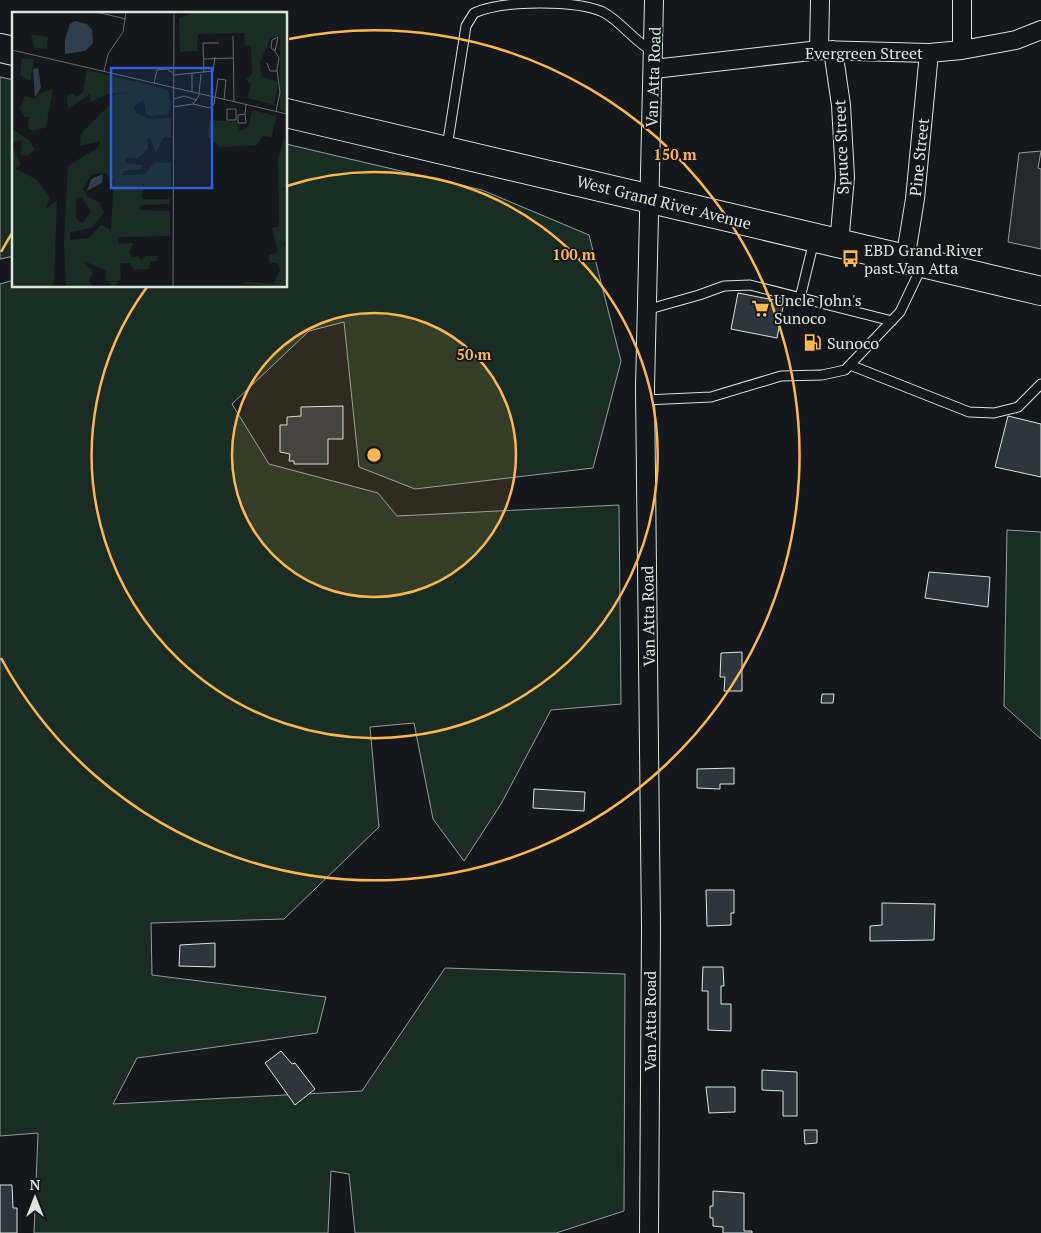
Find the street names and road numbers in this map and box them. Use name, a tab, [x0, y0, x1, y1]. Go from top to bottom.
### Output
street label: Van Atta Road	[640, 26, 666, 128]
street label: Evergreen Street	[805, 42, 923, 64]
street label: Spruce Street	[828, 99, 854, 195]
street label: Pine Street	[904, 117, 934, 197]
street label: West Grand River Avenue	[574, 170, 754, 234]
street label: Van Atta Road	[636, 565, 660, 666]
street label: Van Atta Road	[639, 971, 661, 1071]

